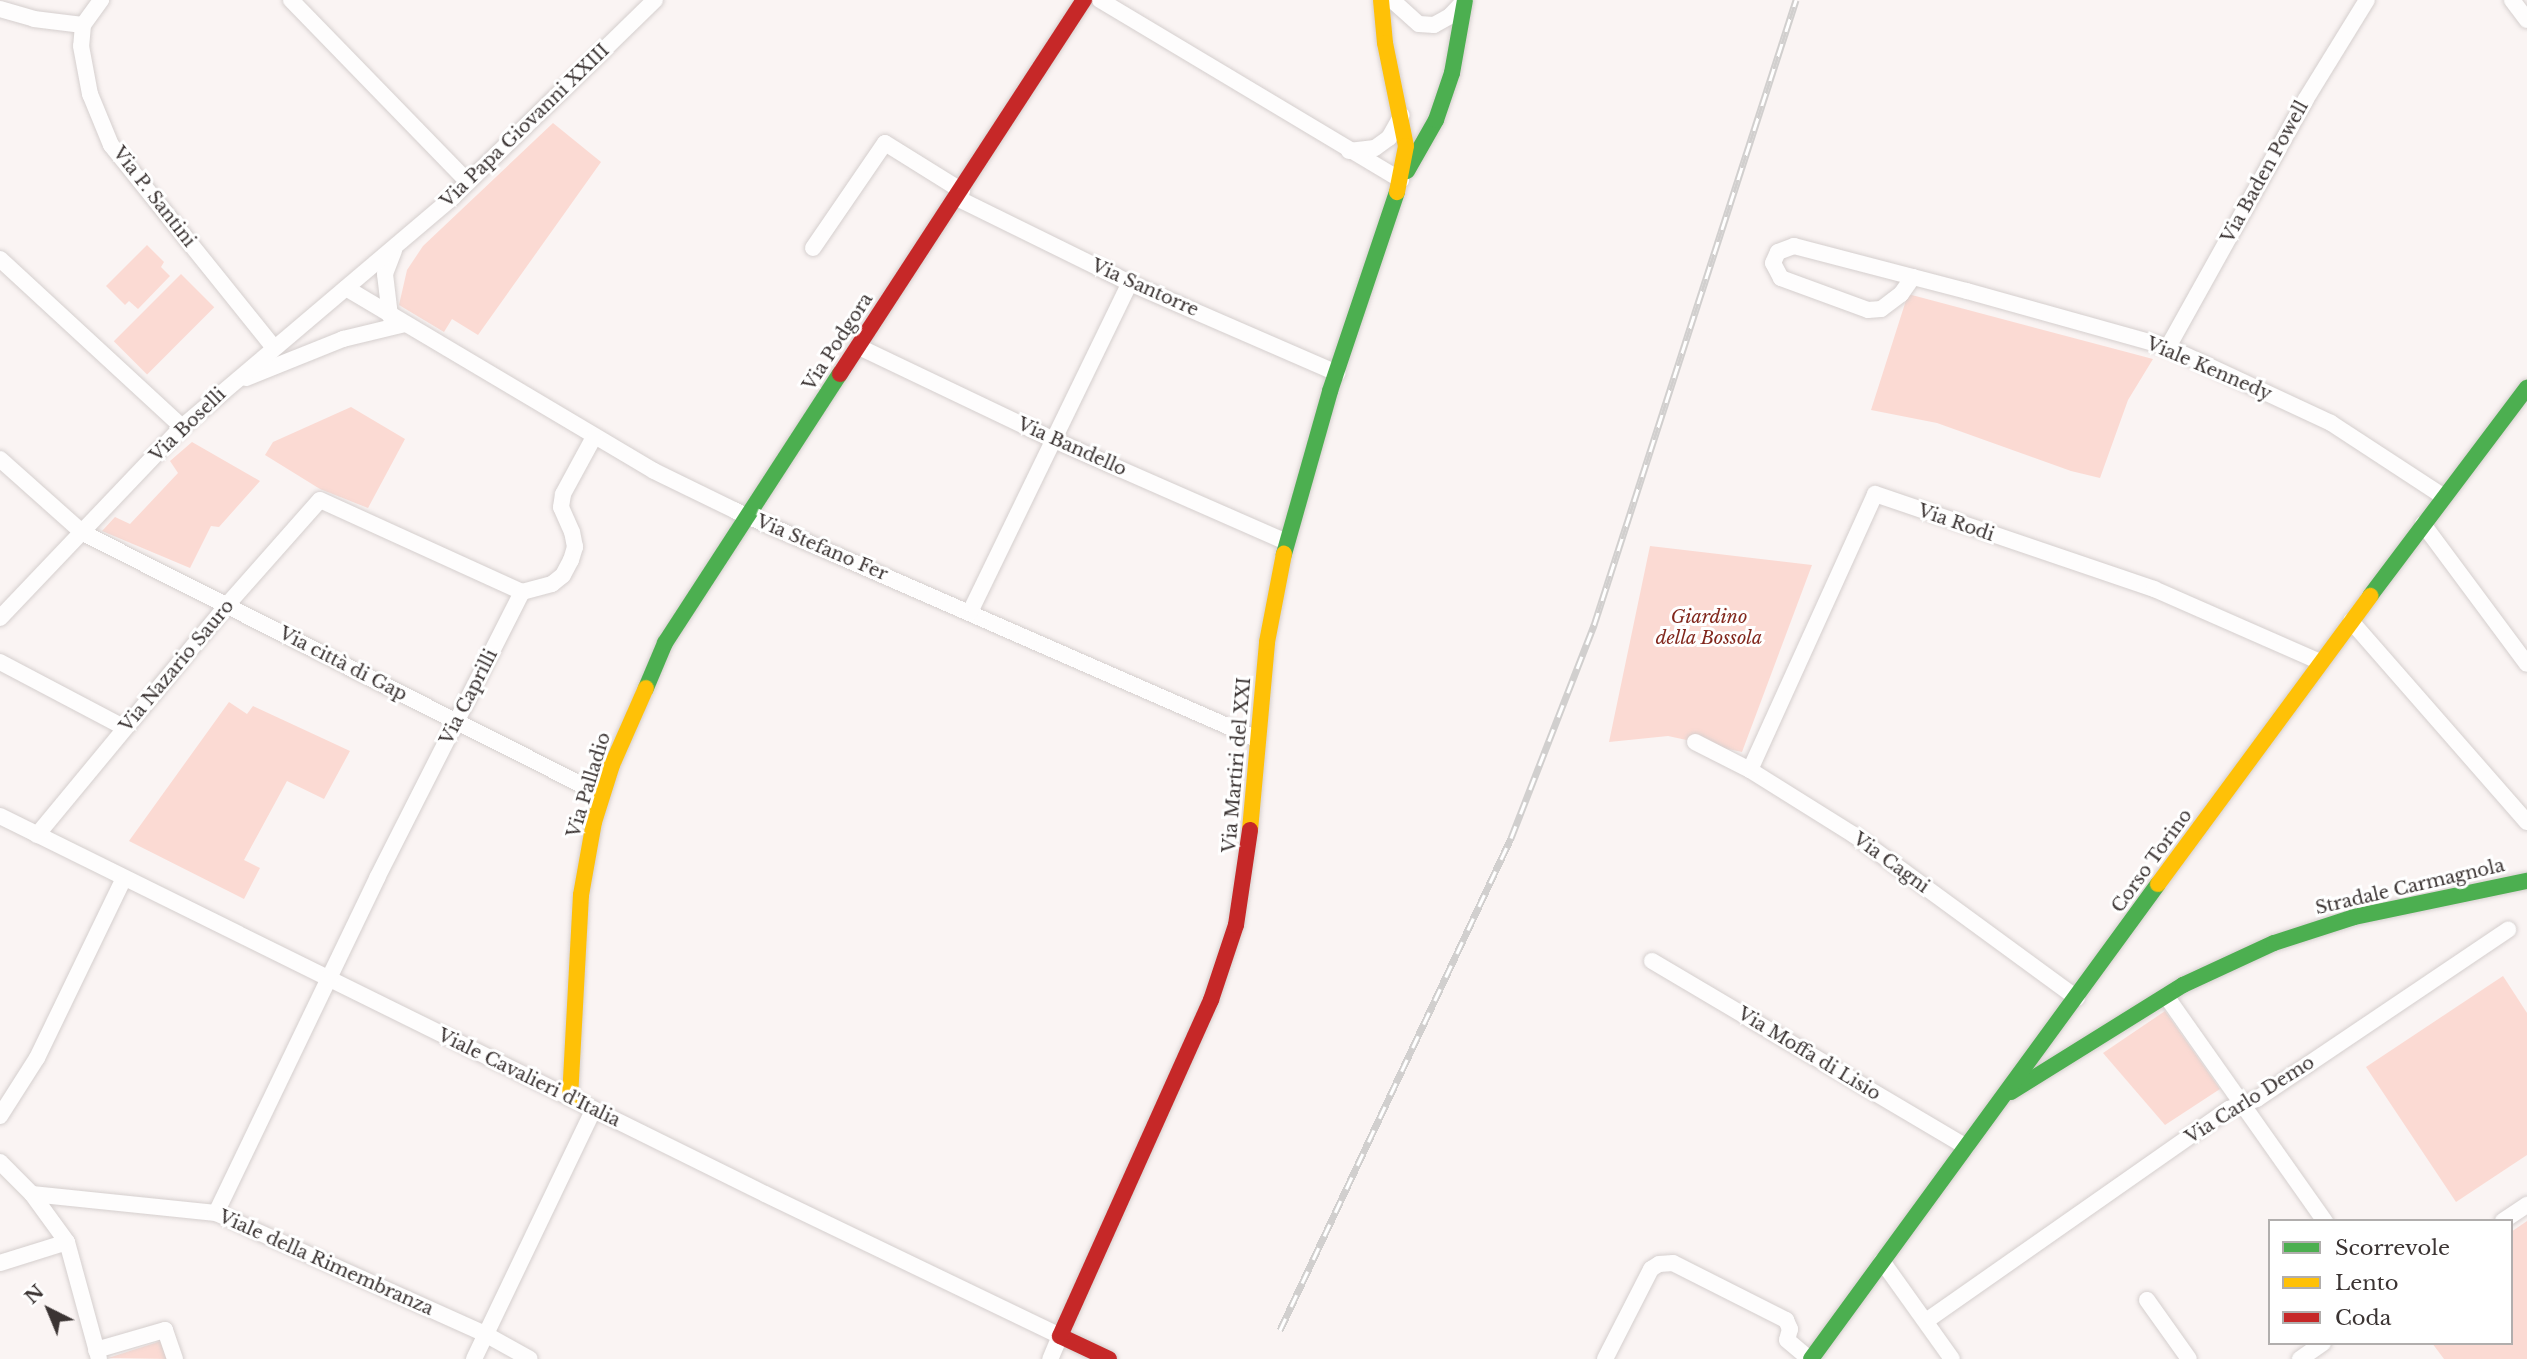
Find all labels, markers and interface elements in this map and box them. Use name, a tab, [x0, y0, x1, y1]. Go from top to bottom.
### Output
street label: Via Papa Giovanni XXIII	[436, 40, 614, 212]
street label: Via Baden Powell	[2217, 97, 2313, 247]
street label: Via P. Santini	[108, 142, 200, 252]
street label: Via Santorre	[1088, 255, 1202, 321]
street label: Via Podgora	[798, 289, 878, 395]
street label: Viale Kennedy	[2143, 333, 2275, 405]
street label: Via Boselli	[146, 383, 230, 467]
street label: Via Bandello	[1014, 413, 1130, 481]
street label: Via Rodi	[1915, 500, 1997, 546]
street label: Via Stefano Fer	[753, 511, 891, 585]
street label: Via Nazario Sauro	[115, 595, 239, 737]
park label: Giardino della Bossola	[1656, 607, 1762, 650]
street label: Via città di Gap	[275, 622, 411, 706]
street label: Via Caprilli	[436, 646, 502, 748]
street label: Via Martiri del XXI	[1219, 676, 1255, 854]
street label: Via Palladio	[563, 730, 615, 840]
street label: Corso Torino	[2107, 805, 2197, 917]
street label: Via Cagni	[1849, 828, 1933, 898]
street label: Stradale Carmagnola	[2313, 855, 2507, 919]
street label: Via Moffa di Lisio	[1734, 1003, 1884, 1105]
street label: Viale Cavalieri d'Italia	[434, 1024, 624, 1132]
street label: Via Carlo Demo	[2181, 1052, 2319, 1148]
street label: Viale della Rimembranza	[215, 1206, 437, 1320]
legend	[2268, 1219, 2513, 1345]
text: Scorrevole	[2335, 1235, 2450, 1261]
text: Lento	[2335, 1270, 2398, 1296]
north arrow	[14, 1275, 84, 1345]
text: N	[20, 1280, 49, 1309]
text: Coda	[2335, 1305, 2391, 1331]

